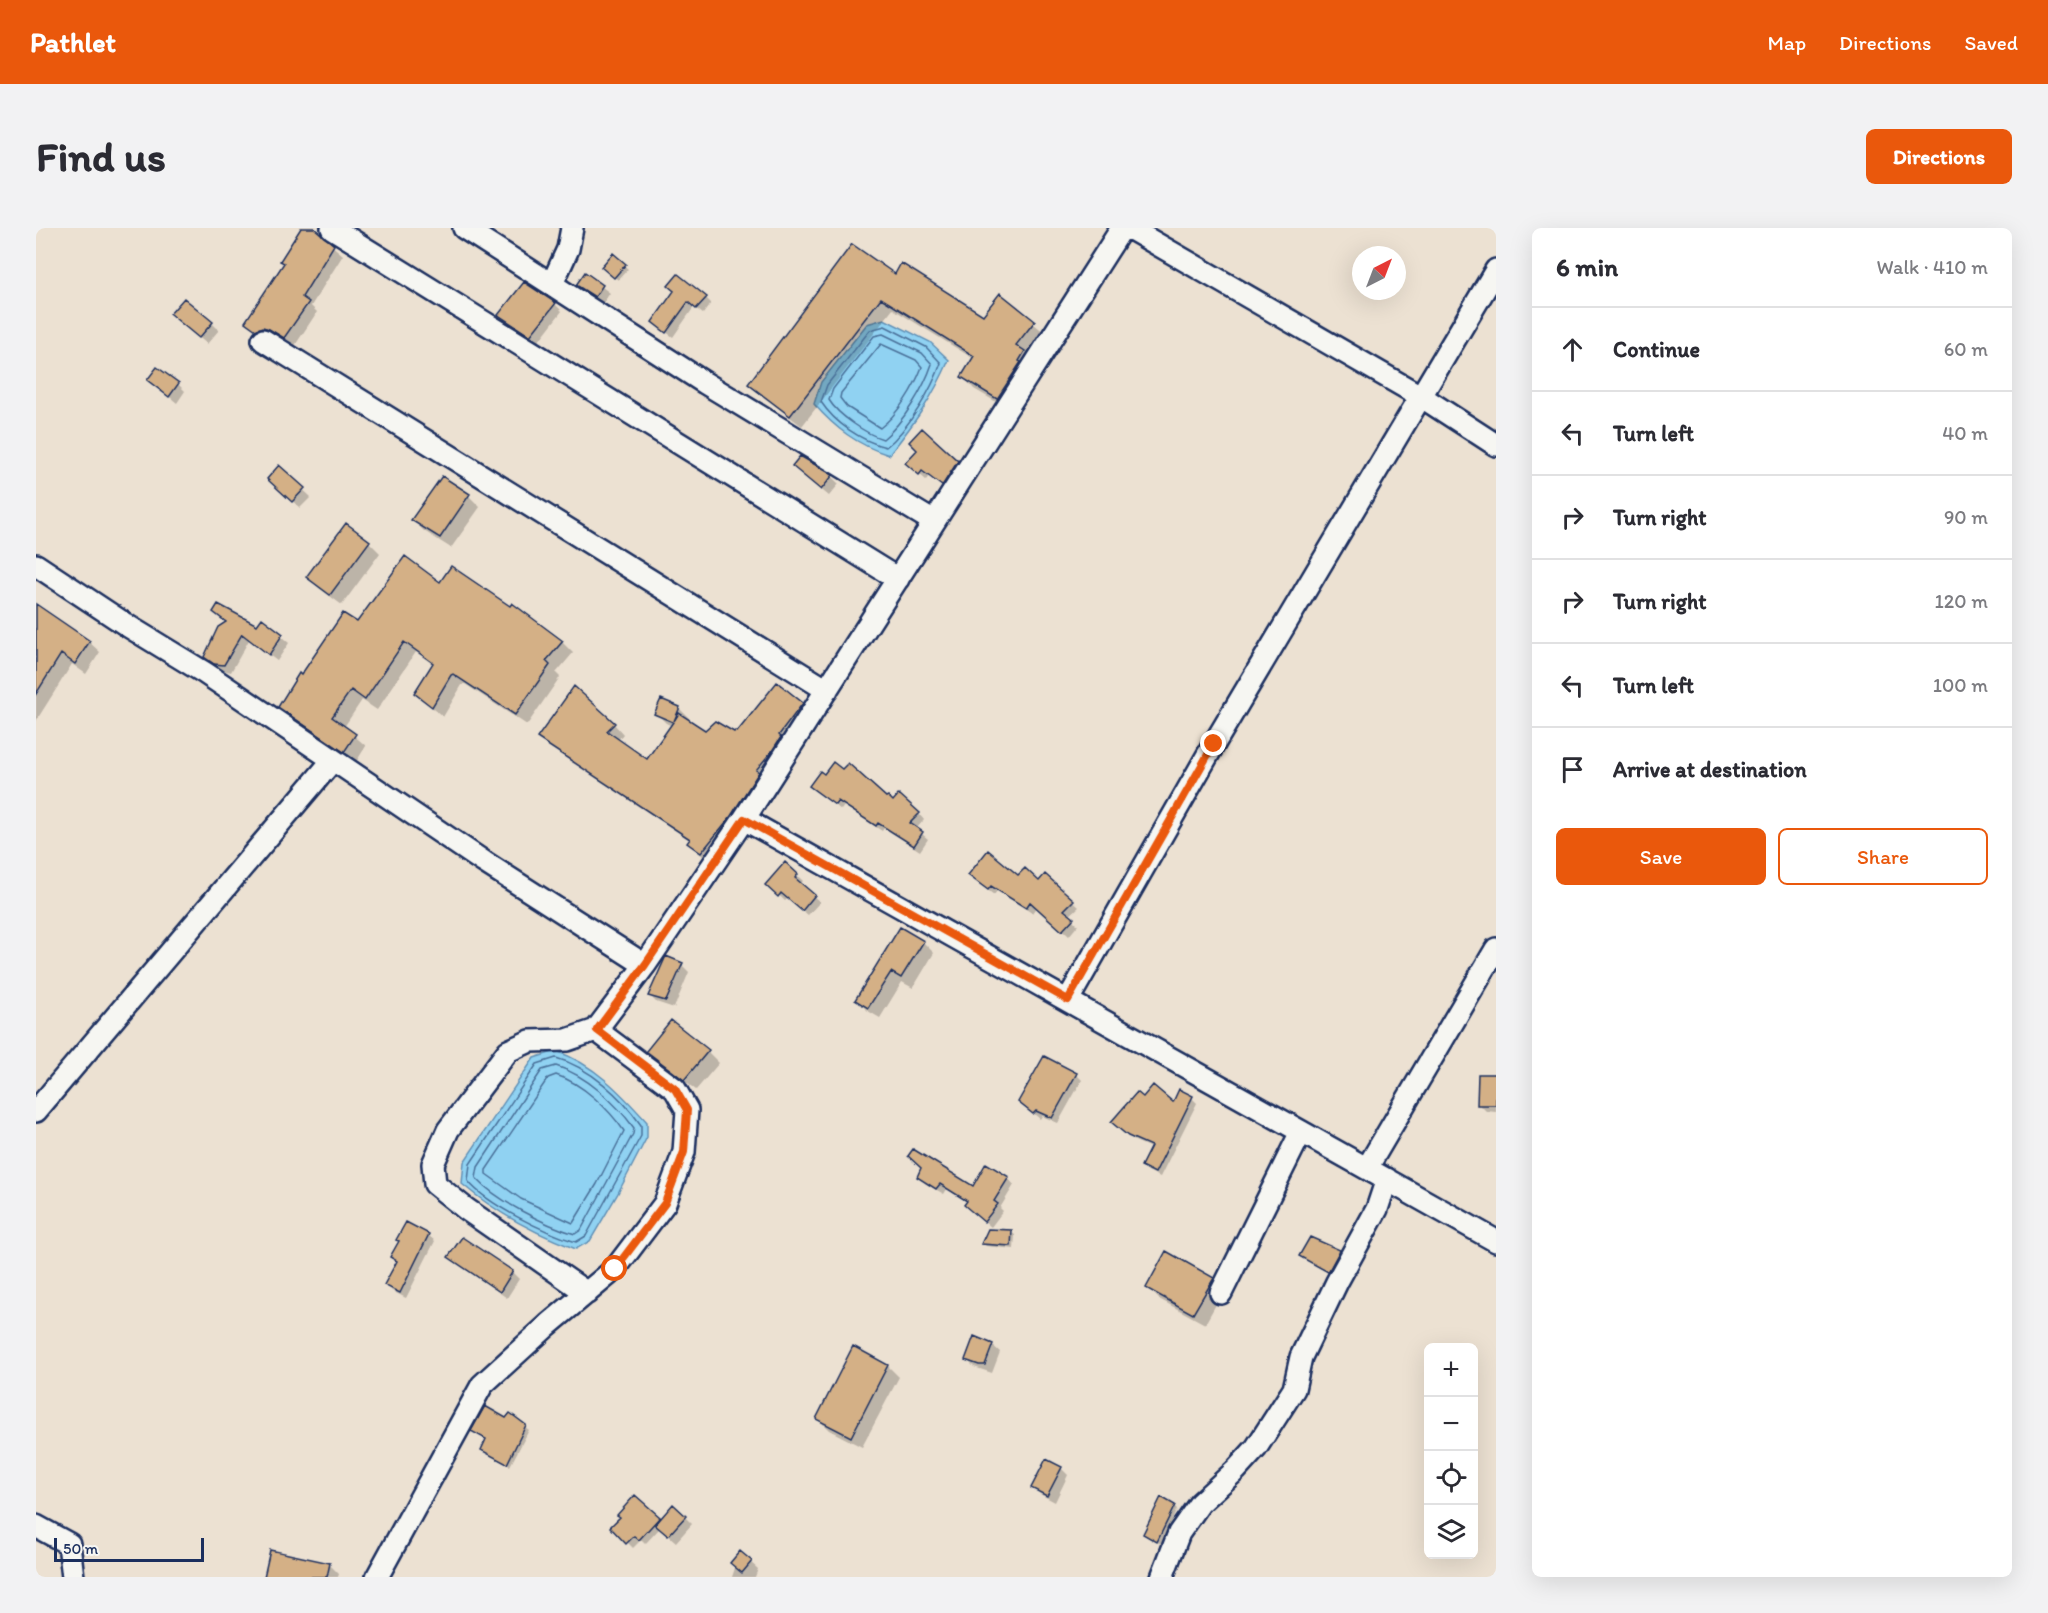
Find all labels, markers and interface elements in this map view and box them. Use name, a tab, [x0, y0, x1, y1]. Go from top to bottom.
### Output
text: Pathlet	[30, 25, 116, 59]
text: Map	[1768, 30, 1806, 55]
text: Directions	[1839, 30, 1931, 55]
text: Saved	[1964, 30, 2018, 55]
button: Directions	[1866, 129, 2012, 184]
text: Find us	[36, 131, 166, 182]
north arrow	[1352, 246, 1406, 300]
text: 6 min	[1556, 251, 1618, 283]
text: Walk · 410 m	[1877, 255, 1988, 279]
icon: ahead	[1556, 333, 1589, 366]
text: Continue	[1613, 336, 1700, 363]
text: 60 m	[1944, 337, 1988, 361]
icon: left	[1556, 417, 1589, 450]
text: Turn left	[1613, 420, 1694, 447]
text: 40 m	[1942, 421, 1988, 445]
icon: right	[1556, 501, 1589, 534]
text: Turn right	[1613, 504, 1707, 531]
text: 90 m	[1944, 505, 1988, 529]
icon: right	[1556, 585, 1589, 618]
text: Turn right	[1613, 588, 1707, 615]
text: 120 m	[1935, 589, 1988, 613]
icon: left	[1556, 669, 1589, 702]
text: Turn left	[1613, 672, 1694, 699]
text: 100 m	[1933, 673, 1988, 697]
route end	[1200, 730, 1226, 756]
icon: arrive	[1556, 753, 1589, 786]
text: Arrive at destination	[1613, 756, 1807, 783]
button: Save	[1556, 828, 1766, 885]
button: Share	[1778, 828, 1988, 885]
route start	[601, 1255, 627, 1281]
map controls	[1424, 1343, 1478, 1559]
button: +	[1424, 1343, 1478, 1397]
button: −	[1424, 1397, 1478, 1451]
button: locate	[1424, 1451, 1478, 1505]
button: layers	[1424, 1505, 1478, 1559]
scale bar	[54, 1535, 204, 1562]
text: 50 m	[63, 1539, 98, 1558]

